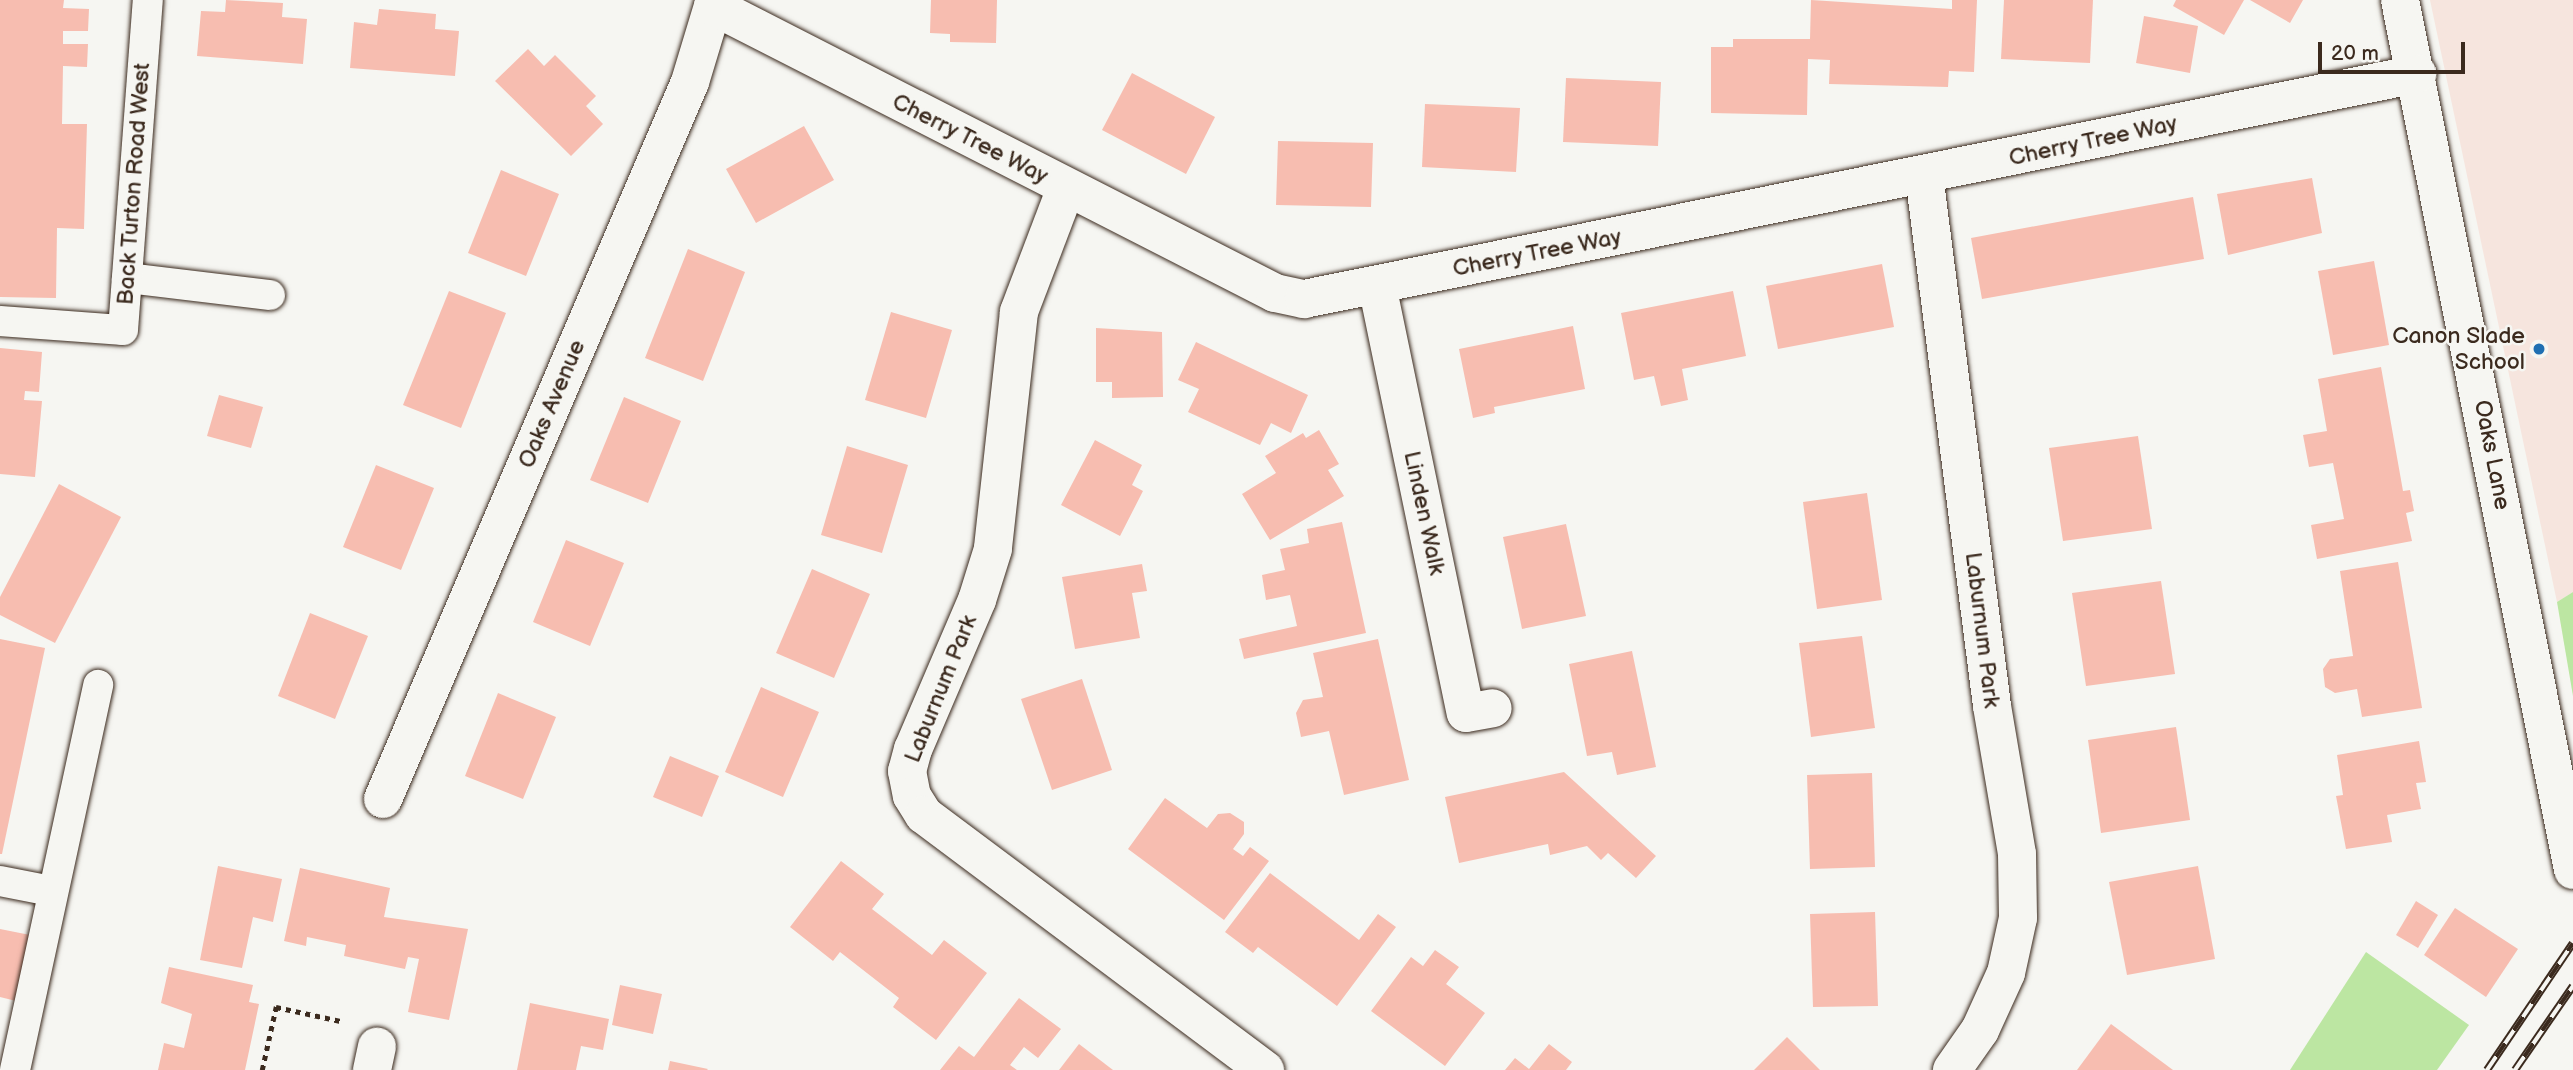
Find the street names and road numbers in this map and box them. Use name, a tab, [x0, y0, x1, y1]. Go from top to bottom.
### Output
street label: Back Turton Road West	[112, 61, 156, 307]
street label: Cherry Tree Way	[886, 87, 1054, 191]
street label: Cherry Tree Way	[2005, 109, 2181, 173]
street label: Cherry Tree Way	[1449, 223, 1625, 283]
street label: Oaks Avenue	[513, 336, 591, 472]
street label: Oaks Lane	[2468, 398, 2516, 512]
street label: Linden Walk	[1397, 448, 1451, 578]
street label: Laburnum Park	[1959, 551, 2005, 709]
street label: Laburnum Park	[899, 611, 983, 767]

